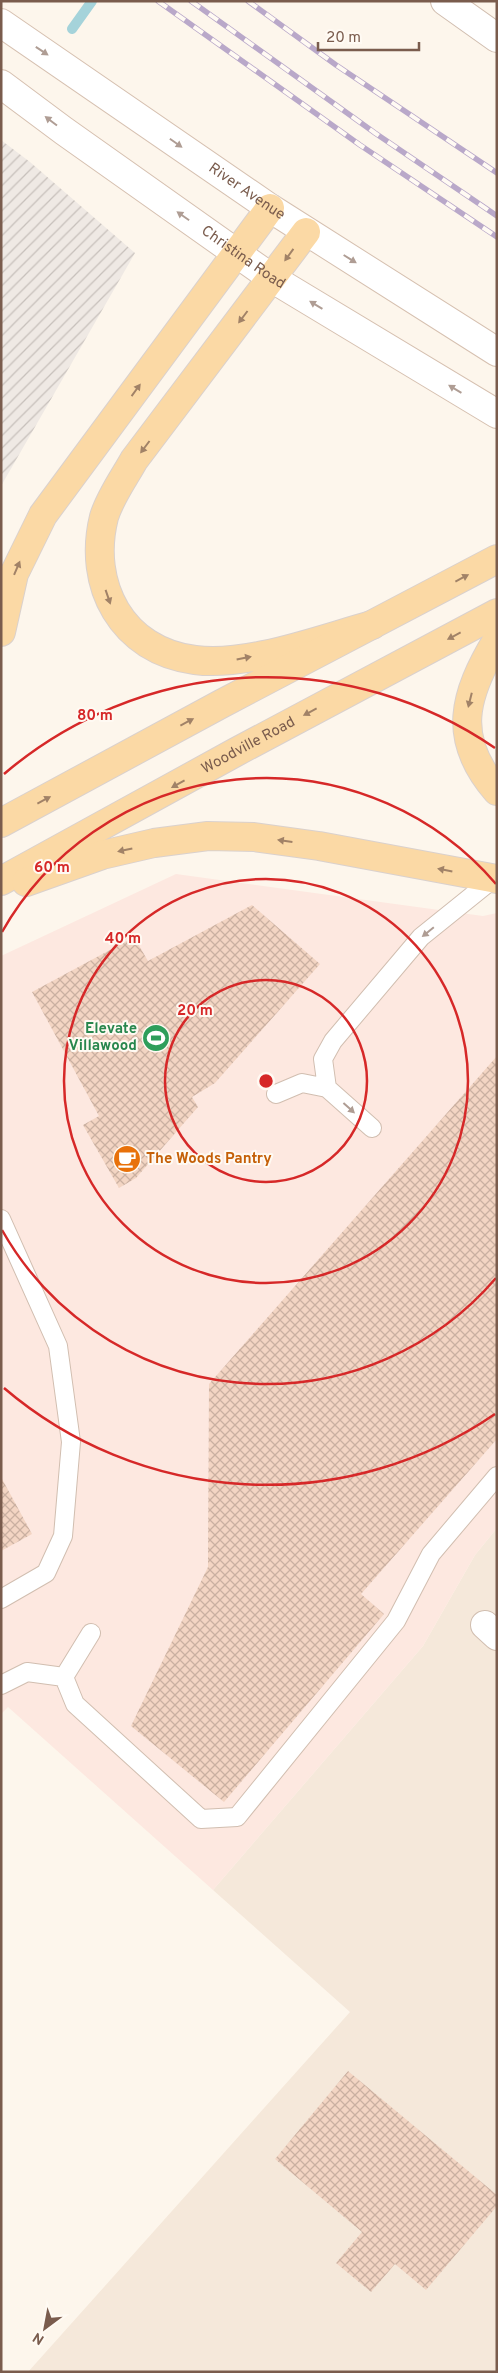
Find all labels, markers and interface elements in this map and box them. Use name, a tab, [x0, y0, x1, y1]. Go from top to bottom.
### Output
scale bar	[318, 20, 419, 52]
text: 20 m	[326, 29, 361, 48]
one-way arrow	[35, 46, 48, 56]
one-way arrow	[44, 116, 58, 126]
one-way arrow	[169, 138, 182, 148]
street label: River Avenue	[205, 159, 288, 225]
one-way arrow	[176, 211, 190, 221]
street label: Christina Road	[197, 222, 289, 294]
one-way arrow	[284, 248, 294, 262]
one-way arrow	[344, 255, 357, 264]
one-way arrow	[309, 300, 322, 309]
one-way arrow	[238, 310, 248, 324]
one-way arrow	[131, 383, 141, 397]
one-way arrow	[449, 384, 462, 393]
one-way arrow	[139, 440, 150, 453]
one-way arrow	[13, 560, 21, 575]
one-way arrow	[455, 573, 469, 582]
one-way arrow	[104, 590, 112, 605]
one-way arrow	[446, 632, 461, 640]
one-way arrow	[237, 653, 253, 661]
one-way arrow	[466, 692, 474, 707]
text: 80 m	[77, 707, 113, 726]
one-way arrow	[303, 708, 318, 716]
street label: Woodville Road	[198, 713, 299, 779]
one-way arrow	[180, 718, 194, 726]
one-way arrow	[171, 780, 185, 788]
one-way arrow	[37, 795, 51, 804]
one-way arrow	[277, 837, 293, 845]
one-way arrow	[117, 846, 132, 854]
text: 60 m	[34, 859, 70, 878]
one-way arrow	[438, 866, 453, 874]
one-way arrow	[422, 926, 435, 937]
text: 40 m	[105, 930, 141, 949]
text: 20 m	[177, 1002, 213, 1021]
place label: Elevate Villawood	[69, 1020, 137, 1056]
sports icon: Elevate Villawood	[141, 1023, 171, 1053]
centre of rings	[257, 1072, 275, 1090]
one-way arrow	[343, 1103, 356, 1114]
cafe icon: The Woods Pantry	[112, 1144, 142, 1174]
place label: The Woods Pantry	[146, 1150, 272, 1169]
north arrow	[20, 2303, 70, 2353]
text: N	[30, 2328, 48, 2348]

